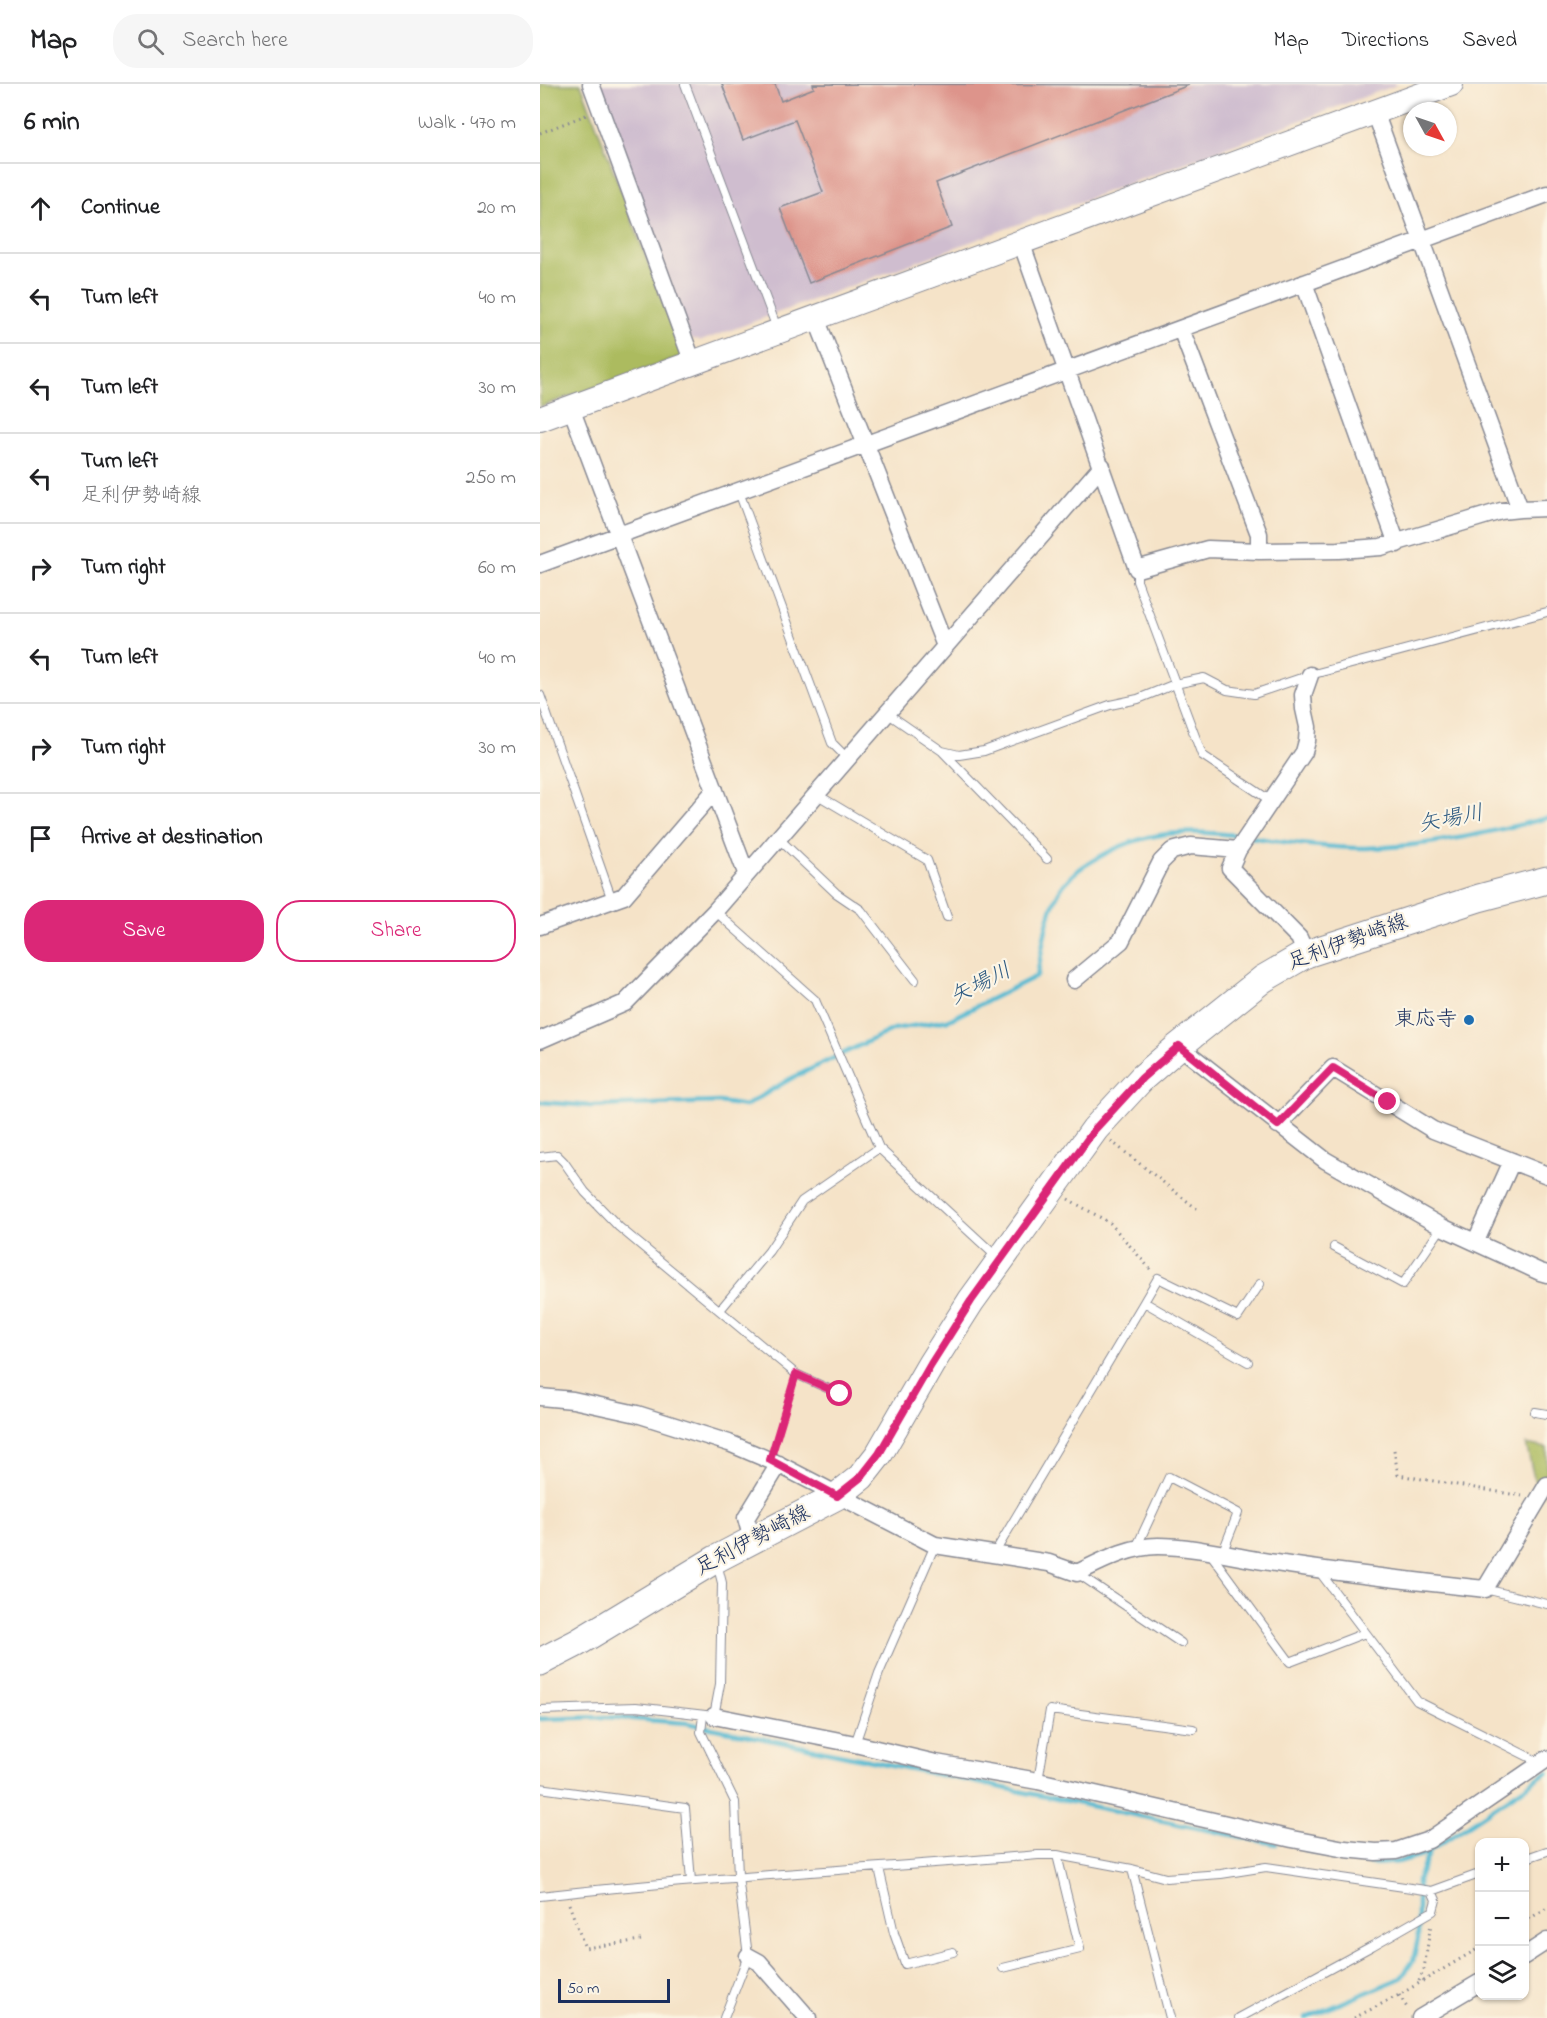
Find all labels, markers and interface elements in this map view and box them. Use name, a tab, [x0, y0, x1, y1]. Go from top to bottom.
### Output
search box	[113, 14, 533, 68]
text: Map	[30, 21, 77, 62]
icon: search	[134, 25, 167, 58]
text: Search here	[182, 25, 288, 57]
text: Map	[1273, 26, 1309, 56]
text: Directions	[1342, 26, 1429, 56]
text: Saved	[1462, 26, 1517, 56]
north arrow	[1403, 102, 1457, 156]
text: 6 min	[24, 104, 80, 142]
text: Walk · 470 m	[418, 109, 516, 138]
icon: ahead	[24, 192, 57, 225]
text: Continue	[81, 192, 160, 224]
text: 20 m	[477, 194, 516, 223]
icon: left	[24, 282, 57, 315]
text: Turn left	[81, 282, 158, 314]
text: 40 m	[479, 284, 516, 313]
icon: left	[24, 372, 57, 405]
text: Turn left	[81, 372, 158, 404]
text: 30 m	[479, 374, 516, 403]
text: Turn left	[81, 446, 158, 478]
icon: left	[24, 462, 57, 495]
text: 250 m	[465, 464, 516, 493]
text: 足利伊勢崎線	[81, 482, 201, 511]
icon: right	[24, 552, 57, 585]
text: Turn right	[81, 552, 166, 584]
text: 60 m	[478, 554, 516, 583]
icon: left	[24, 642, 57, 675]
text: Turn left	[81, 642, 158, 674]
text: 40 m	[479, 644, 516, 673]
icon: right	[24, 732, 57, 765]
text: Turn right	[81, 732, 166, 764]
text: 30 m	[479, 734, 516, 763]
water label: 矢場川	[1416, 798, 1486, 842]
icon: arrive	[24, 822, 57, 855]
text: Arrive at destination	[81, 822, 263, 854]
button: Save	[24, 900, 264, 962]
button: Share	[276, 900, 516, 962]
street label: 足利伊勢崎線	[1284, 907, 1412, 979]
water label: 矢場川	[944, 956, 1018, 1014]
place label: 東応寺	[1394, 1005, 1457, 1035]
marker: 東応寺	[1462, 1013, 1476, 1027]
route end	[1374, 1088, 1400, 1114]
route start	[826, 1380, 852, 1406]
street label: 足利伊勢崎線	[690, 1498, 816, 1584]
map controls	[1475, 1838, 1529, 2000]
button: +	[1475, 1838, 1529, 1892]
button: −	[1475, 1892, 1529, 1946]
button: layers	[1475, 1946, 1529, 2000]
scale bar	[558, 1976, 670, 2004]
text: 50 m	[567, 1977, 599, 2001]

